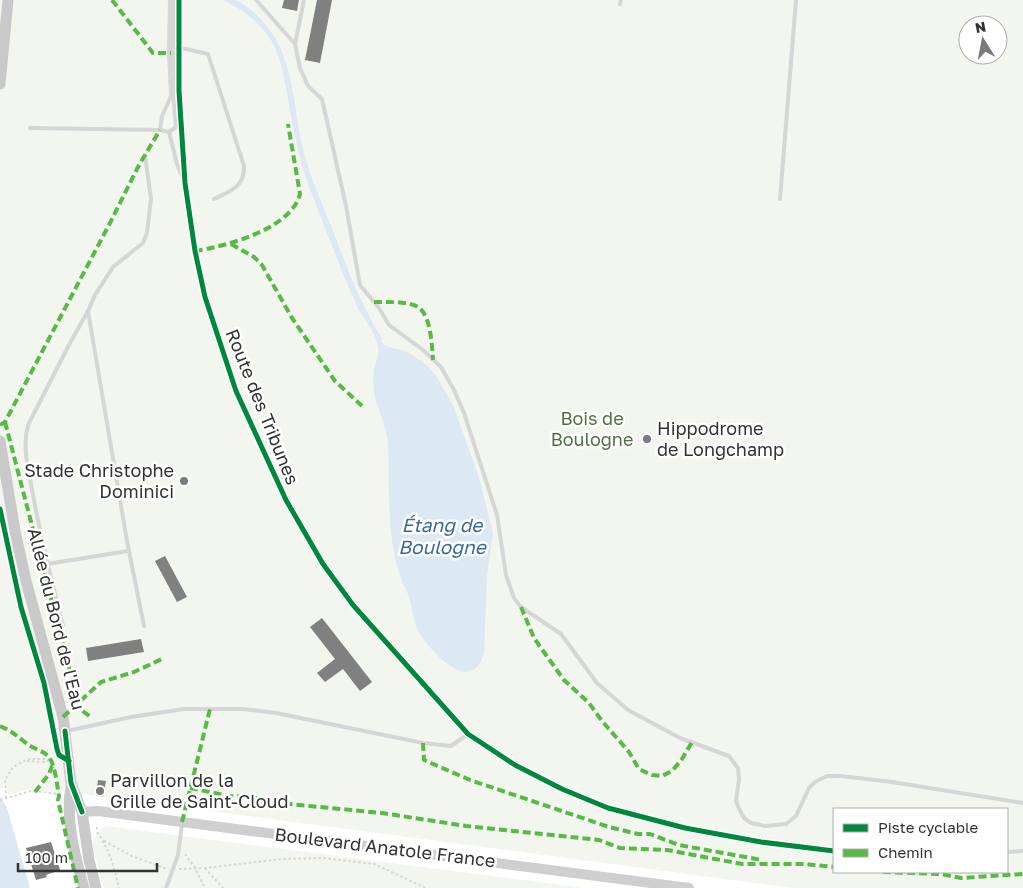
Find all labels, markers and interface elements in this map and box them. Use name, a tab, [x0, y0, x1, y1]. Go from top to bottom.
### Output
north arrow	[958, 15, 1008, 65]
text: N	[974, 17, 987, 36]
street label: Route des Tribunes	[222, 326, 304, 488]
park label: Bois de Boulogne	[551, 407, 633, 450]
place label: Hippodrome de Longchamp	[657, 417, 784, 460]
marker: Hippodrome de Longchamp	[641, 433, 653, 445]
place label: Stade Christophe Dominici	[24, 459, 174, 502]
marker: Stade Christophe Dominici	[178, 475, 190, 487]
water label: Étang de Boulogne	[398, 513, 488, 558]
street label: Allée du Bord de l'Eau	[24, 525, 90, 712]
place label: Parvillon de la Grille de Saint-Cloud	[110, 769, 289, 812]
marker: Parvillon de la Grille de Saint-Cloud	[94, 785, 106, 797]
legend	[833, 808, 1008, 873]
text: Piste cyclable	[878, 818, 979, 836]
street label: Boulevard Anatole France	[274, 823, 497, 871]
scale bar	[18, 840, 156, 872]
text: Chemin	[878, 843, 933, 861]
text: 100 m	[25, 848, 68, 866]

